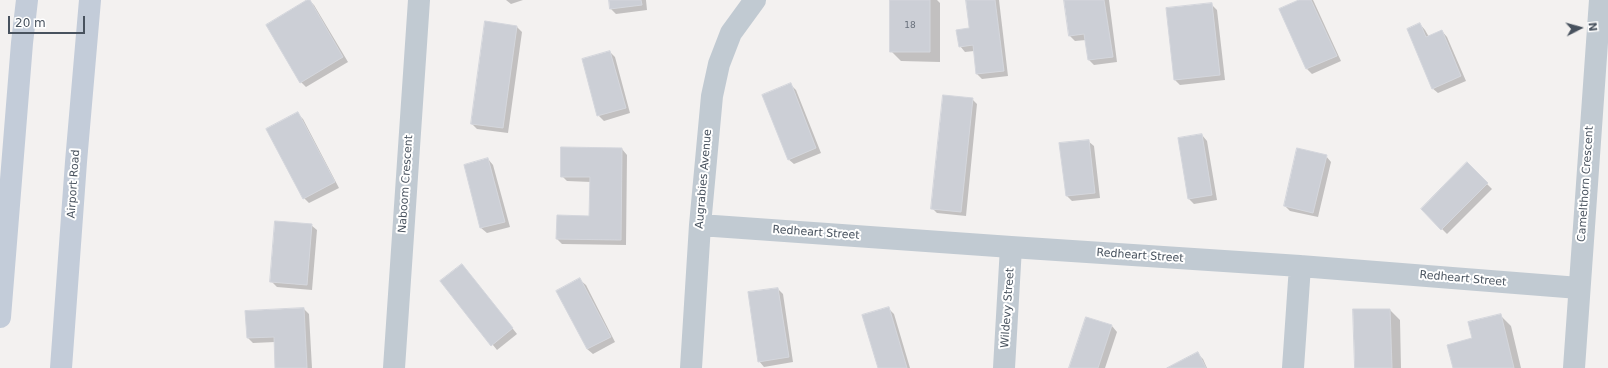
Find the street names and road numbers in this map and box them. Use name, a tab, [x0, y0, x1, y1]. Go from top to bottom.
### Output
street label: Camelthorn Crescent	[1575, 126, 1597, 242]
street label: Augrabies Avenue	[693, 129, 715, 229]
street label: Naboom Crescent	[396, 135, 416, 233]
street label: Airport Road	[65, 149, 83, 219]
street label: Redheart Street	[772, 223, 860, 243]
street label: Redheart Street	[1096, 246, 1184, 266]
street label: Wildevy Street	[999, 267, 1017, 349]
street label: Redheart Street	[1419, 269, 1507, 289]

